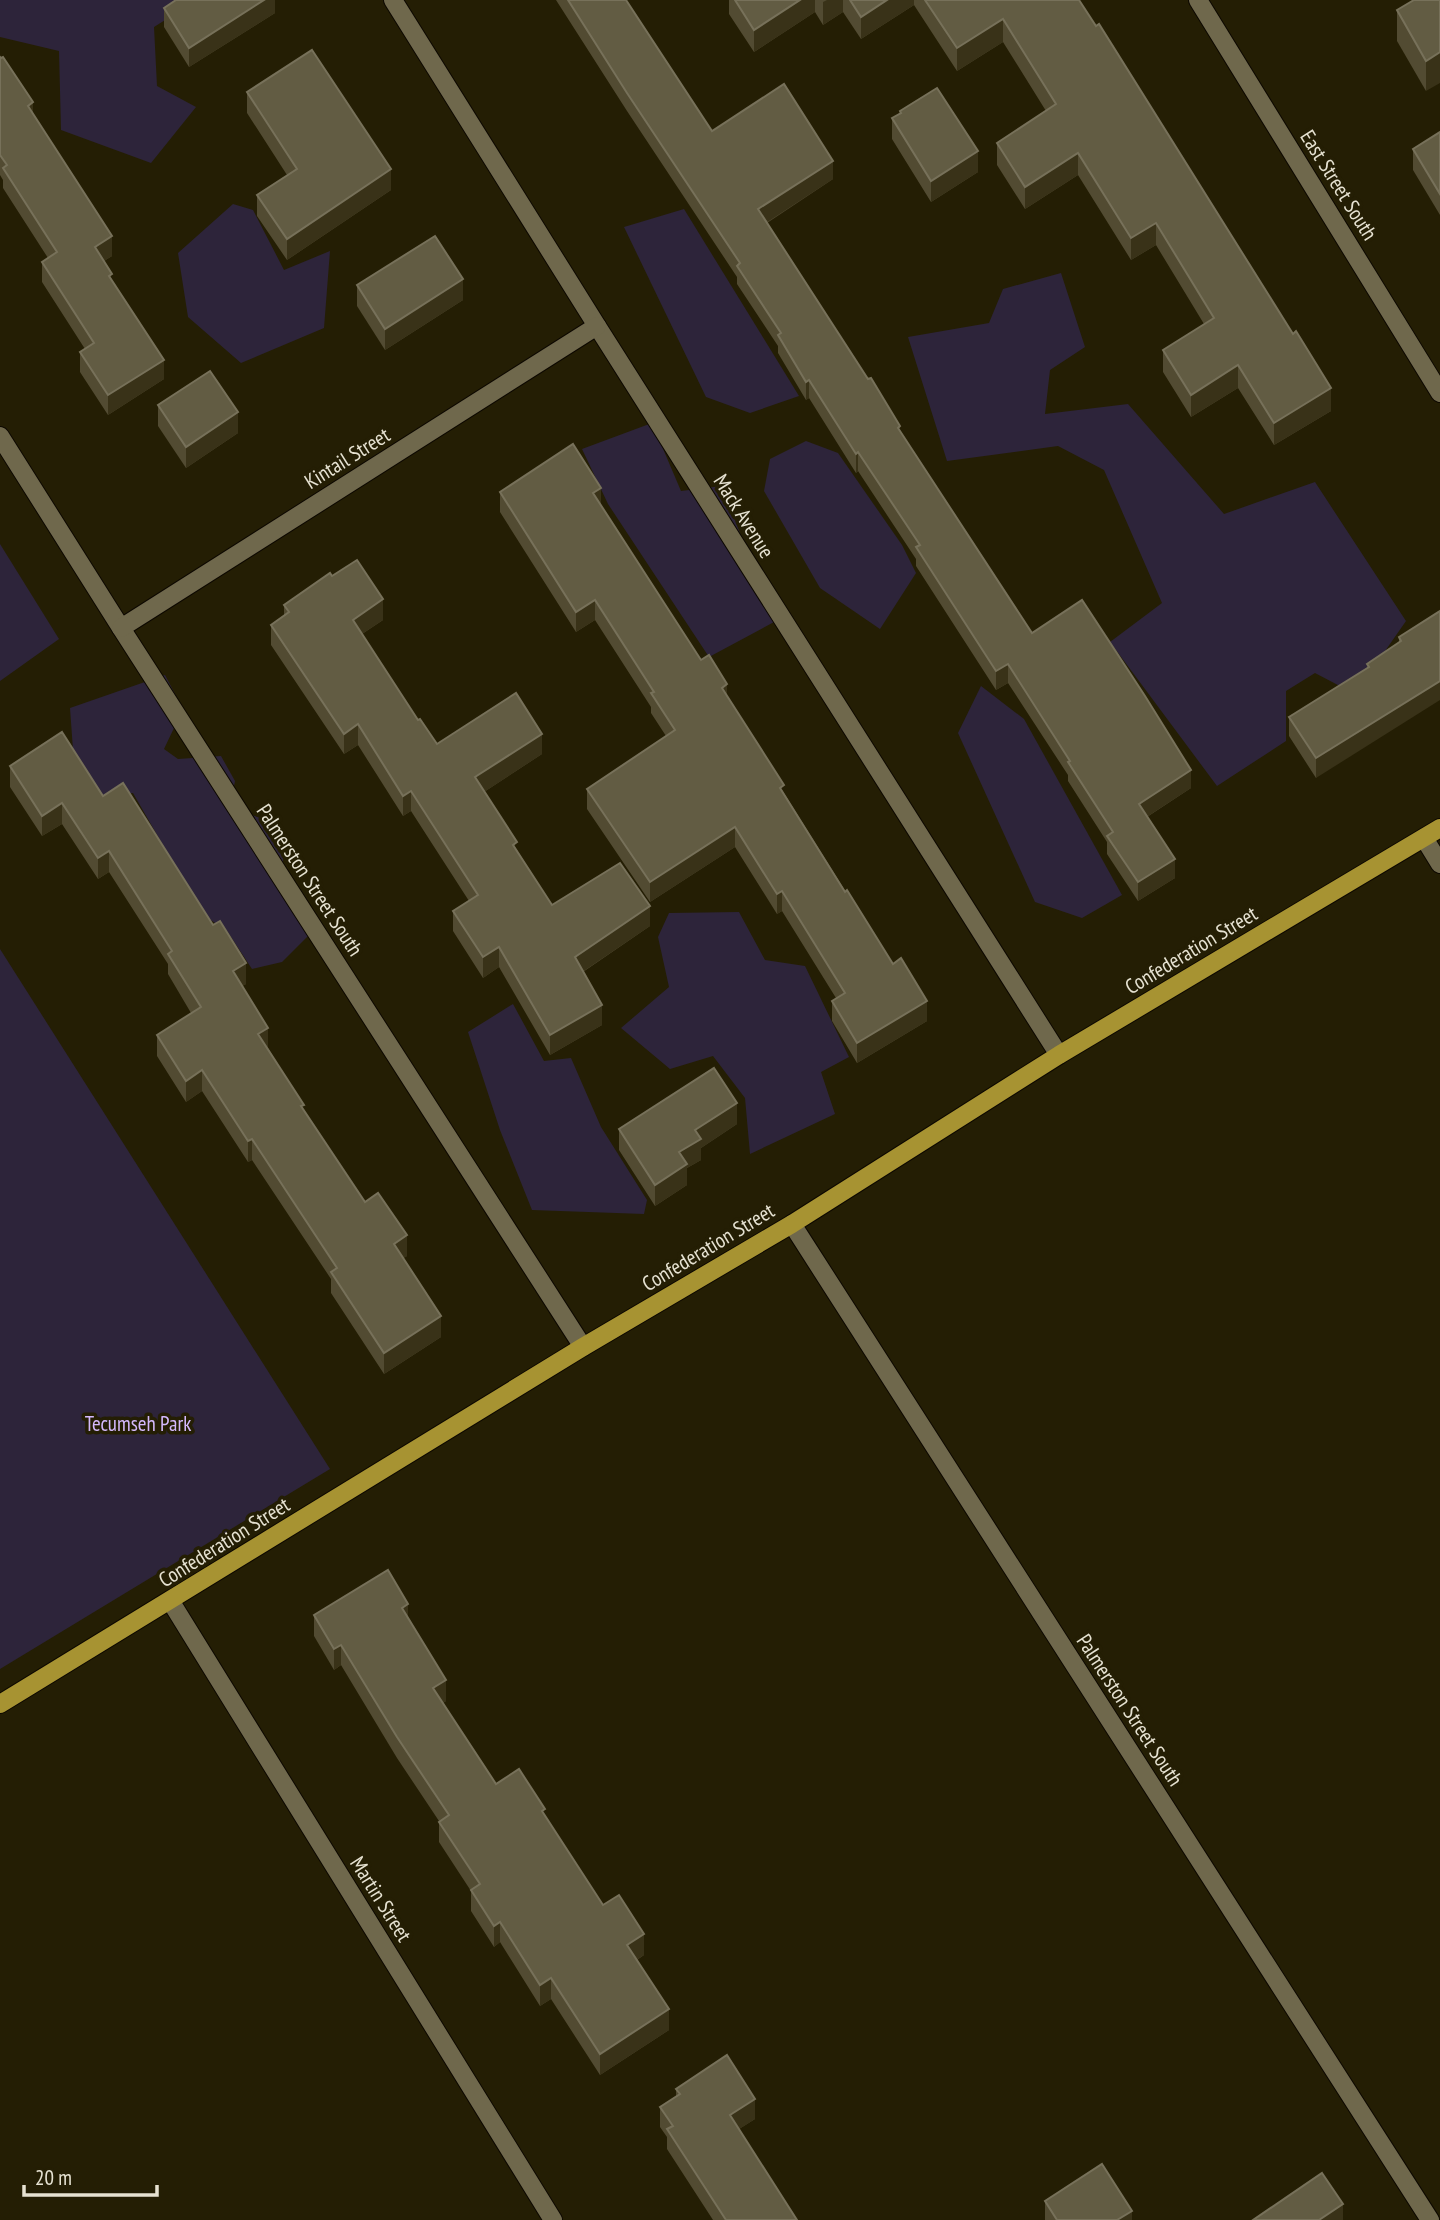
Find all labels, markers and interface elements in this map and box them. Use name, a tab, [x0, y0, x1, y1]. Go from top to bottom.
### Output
street label: East Street South	[1294, 125, 1384, 245]
street label: Kintail Street	[299, 421, 395, 495]
street label: Mack Avenue	[708, 469, 780, 563]
street label: Palmerston Street South	[251, 799, 369, 961]
street label: Confederation Street	[1120, 900, 1262, 1000]
street label: Confederation Street	[637, 1197, 779, 1297]
park label: Tecumseh Park	[85, 1410, 191, 1437]
street label: Confederation Street	[153, 1491, 295, 1593]
street label: Palmerston Street South	[1071, 1629, 1189, 1791]
street label: Martin Street	[344, 1851, 418, 1947]
scale bar	[24, 2154, 158, 2198]
text: 20 m	[35, 2164, 72, 2191]

